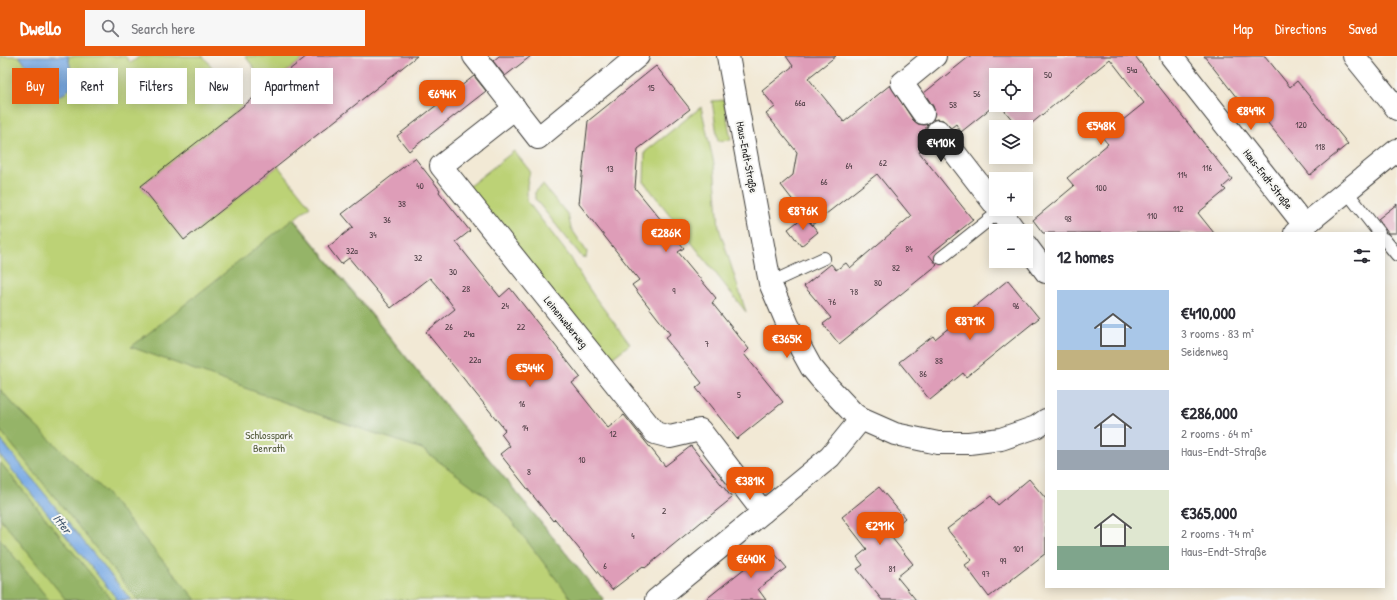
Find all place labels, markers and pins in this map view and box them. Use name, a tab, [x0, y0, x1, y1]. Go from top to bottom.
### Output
pin: €694K	[414, 80, 470, 114]
pin: €849K	[1223, 97, 1279, 131]
pin: €548K	[1073, 112, 1129, 146]
pin: €410K	[913, 129, 969, 163]
pin: €876K	[775, 197, 831, 231]
pin: €286K	[638, 219, 694, 253]
pin: €871K	[942, 307, 998, 341]
pin: €365K	[759, 325, 815, 359]
pin: €544K	[502, 354, 558, 388]
pin: €381K	[722, 467, 778, 501]
pin: €291K	[852, 512, 908, 546]
pin: €640K	[723, 545, 779, 579]

